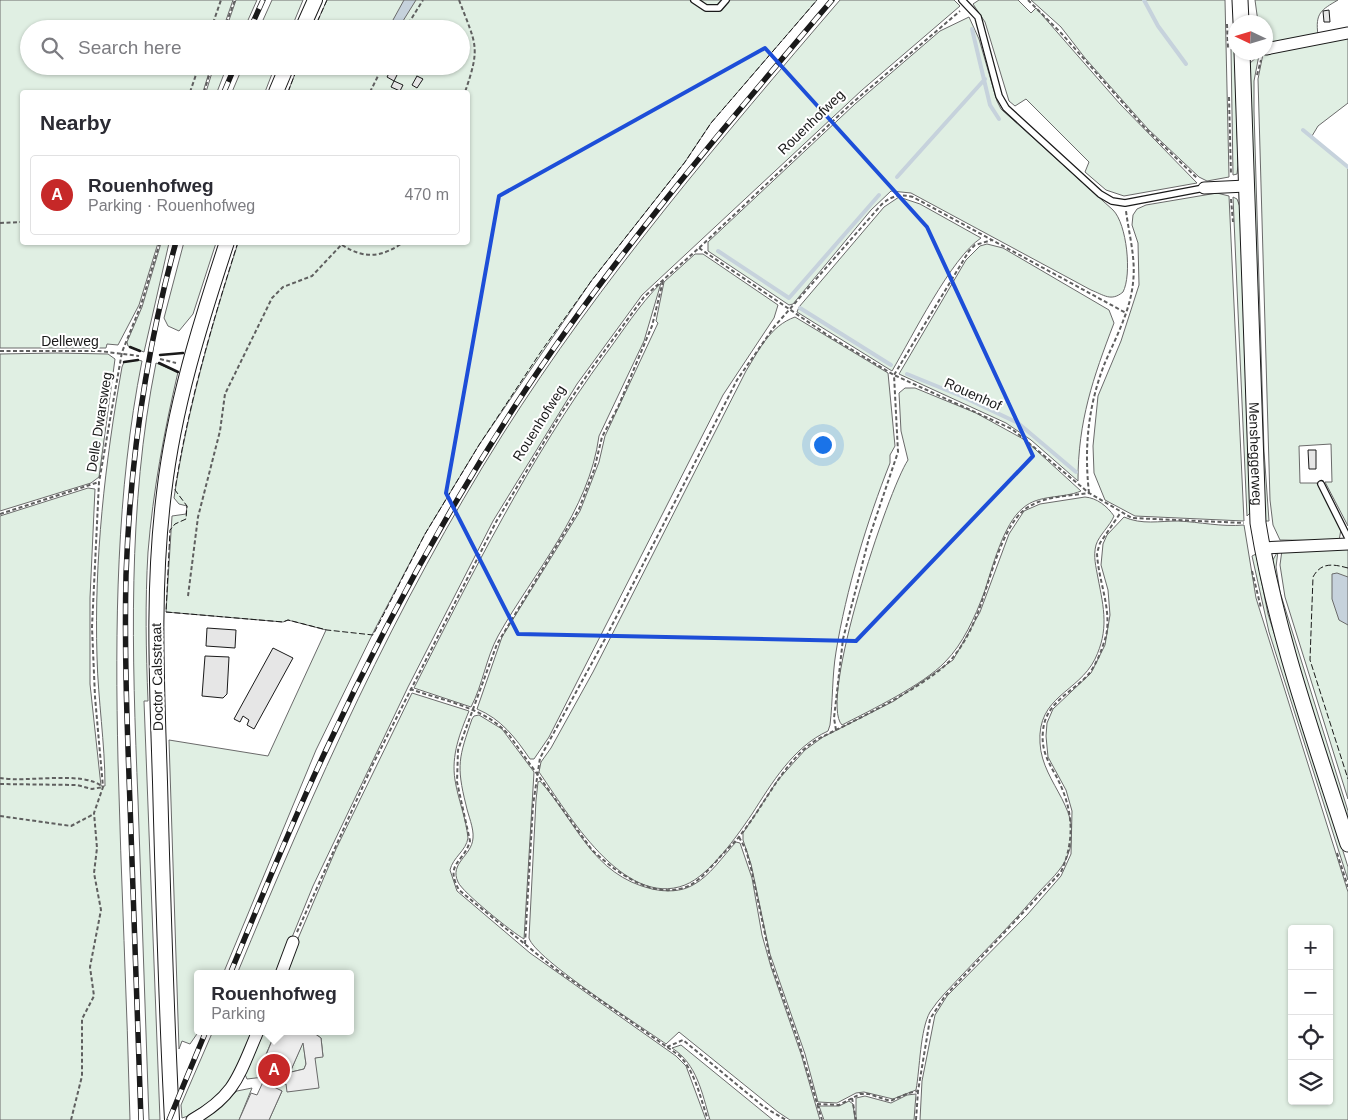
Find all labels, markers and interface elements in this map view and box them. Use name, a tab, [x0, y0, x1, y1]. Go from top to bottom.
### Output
north arrow	[1228, 15, 1273, 60]
search box	[20, 20, 470, 75]
icon: search	[38, 34, 66, 62]
text: Search here	[78, 37, 182, 58]
street label: Rouenhofweg	[774, 86, 848, 158]
text: Nearby	[40, 111, 111, 134]
text: Rouenhofweg	[88, 175, 214, 196]
text: A	[51, 186, 63, 203]
text: 470 m	[405, 186, 449, 203]
text: Parking · Rouenhofweg	[88, 197, 255, 214]
street label: Delleweg	[41, 333, 99, 349]
street label: Delle Dwarsweg	[83, 371, 115, 473]
street label: Rouenhof	[942, 374, 1004, 414]
street label: Rouenhofweg	[509, 382, 569, 464]
street label: Mensheggerweg	[1246, 402, 1265, 506]
your location	[810, 432, 836, 458]
street label: Doctor Calsstraat	[148, 623, 166, 731]
map controls	[1288, 925, 1333, 1105]
button: +	[1288, 925, 1333, 970]
popup	[194, 970, 354, 1035]
button: −	[1288, 970, 1333, 1015]
text: Rouenhofweg	[211, 983, 337, 1004]
text: Parking	[211, 1005, 265, 1022]
button: locate	[1288, 1015, 1333, 1060]
pin: A	[258, 1051, 290, 1089]
button: layers	[1288, 1060, 1333, 1105]

